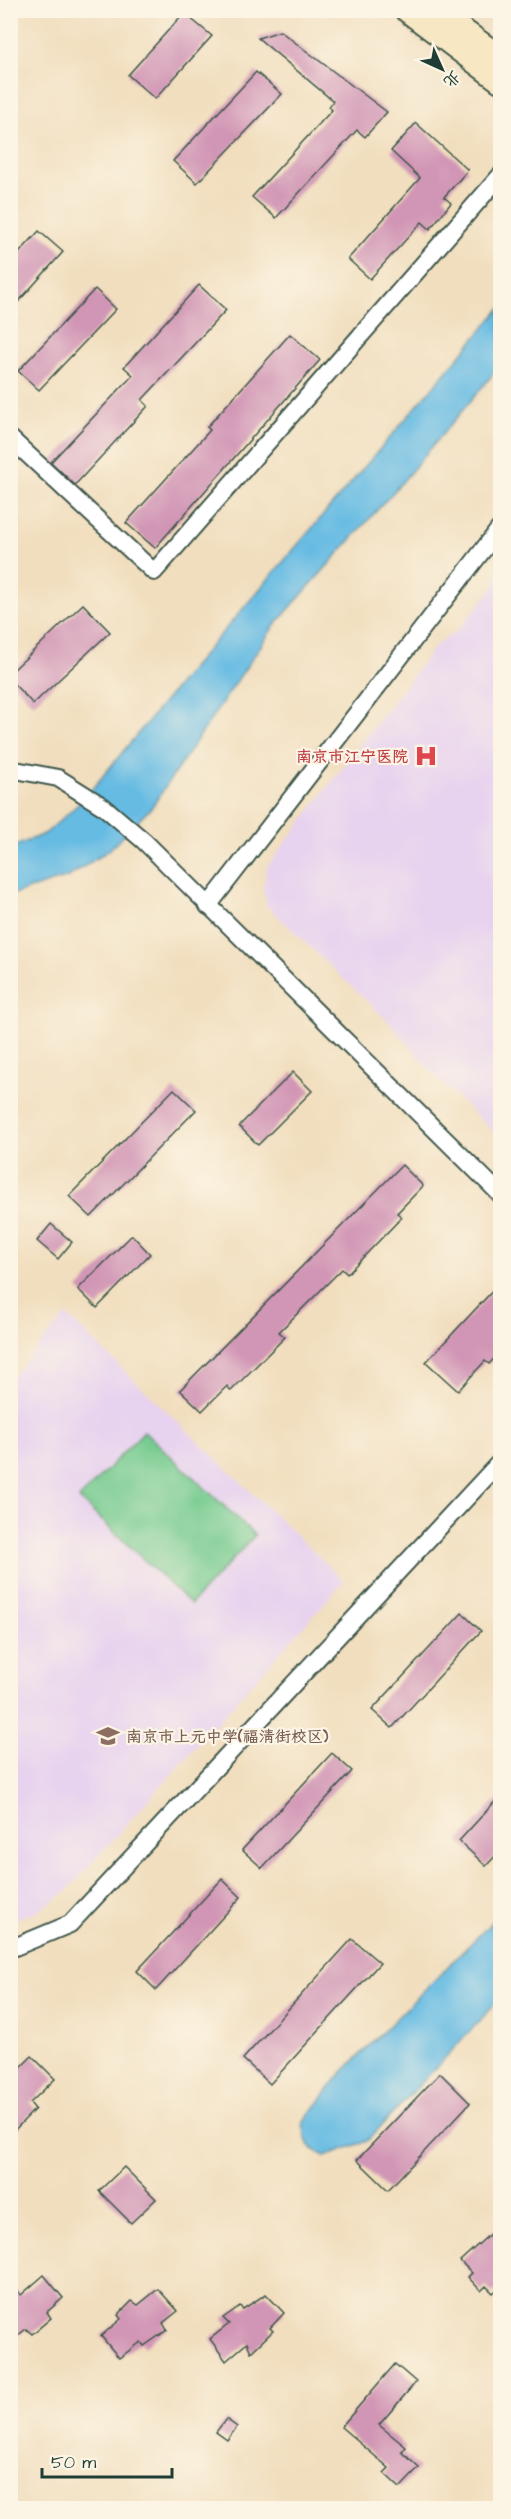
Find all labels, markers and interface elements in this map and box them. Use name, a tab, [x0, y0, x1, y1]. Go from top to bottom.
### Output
north arrow	[412, 39, 472, 99]
text: 北	[438, 65, 465, 92]
hospital icon: 南京市江宁医院	[413, 743, 439, 769]
place label: 南京市江宁医院	[296, 746, 408, 768]
school or university icon: 南京市上元中学(福清街校区)	[95, 1723, 121, 1749]
place label: 南京市上元中学(福清街校区)	[126, 1726, 329, 1748]
scale bar	[42, 2441, 172, 2479]
text: 50 m	[51, 2450, 96, 2475]

